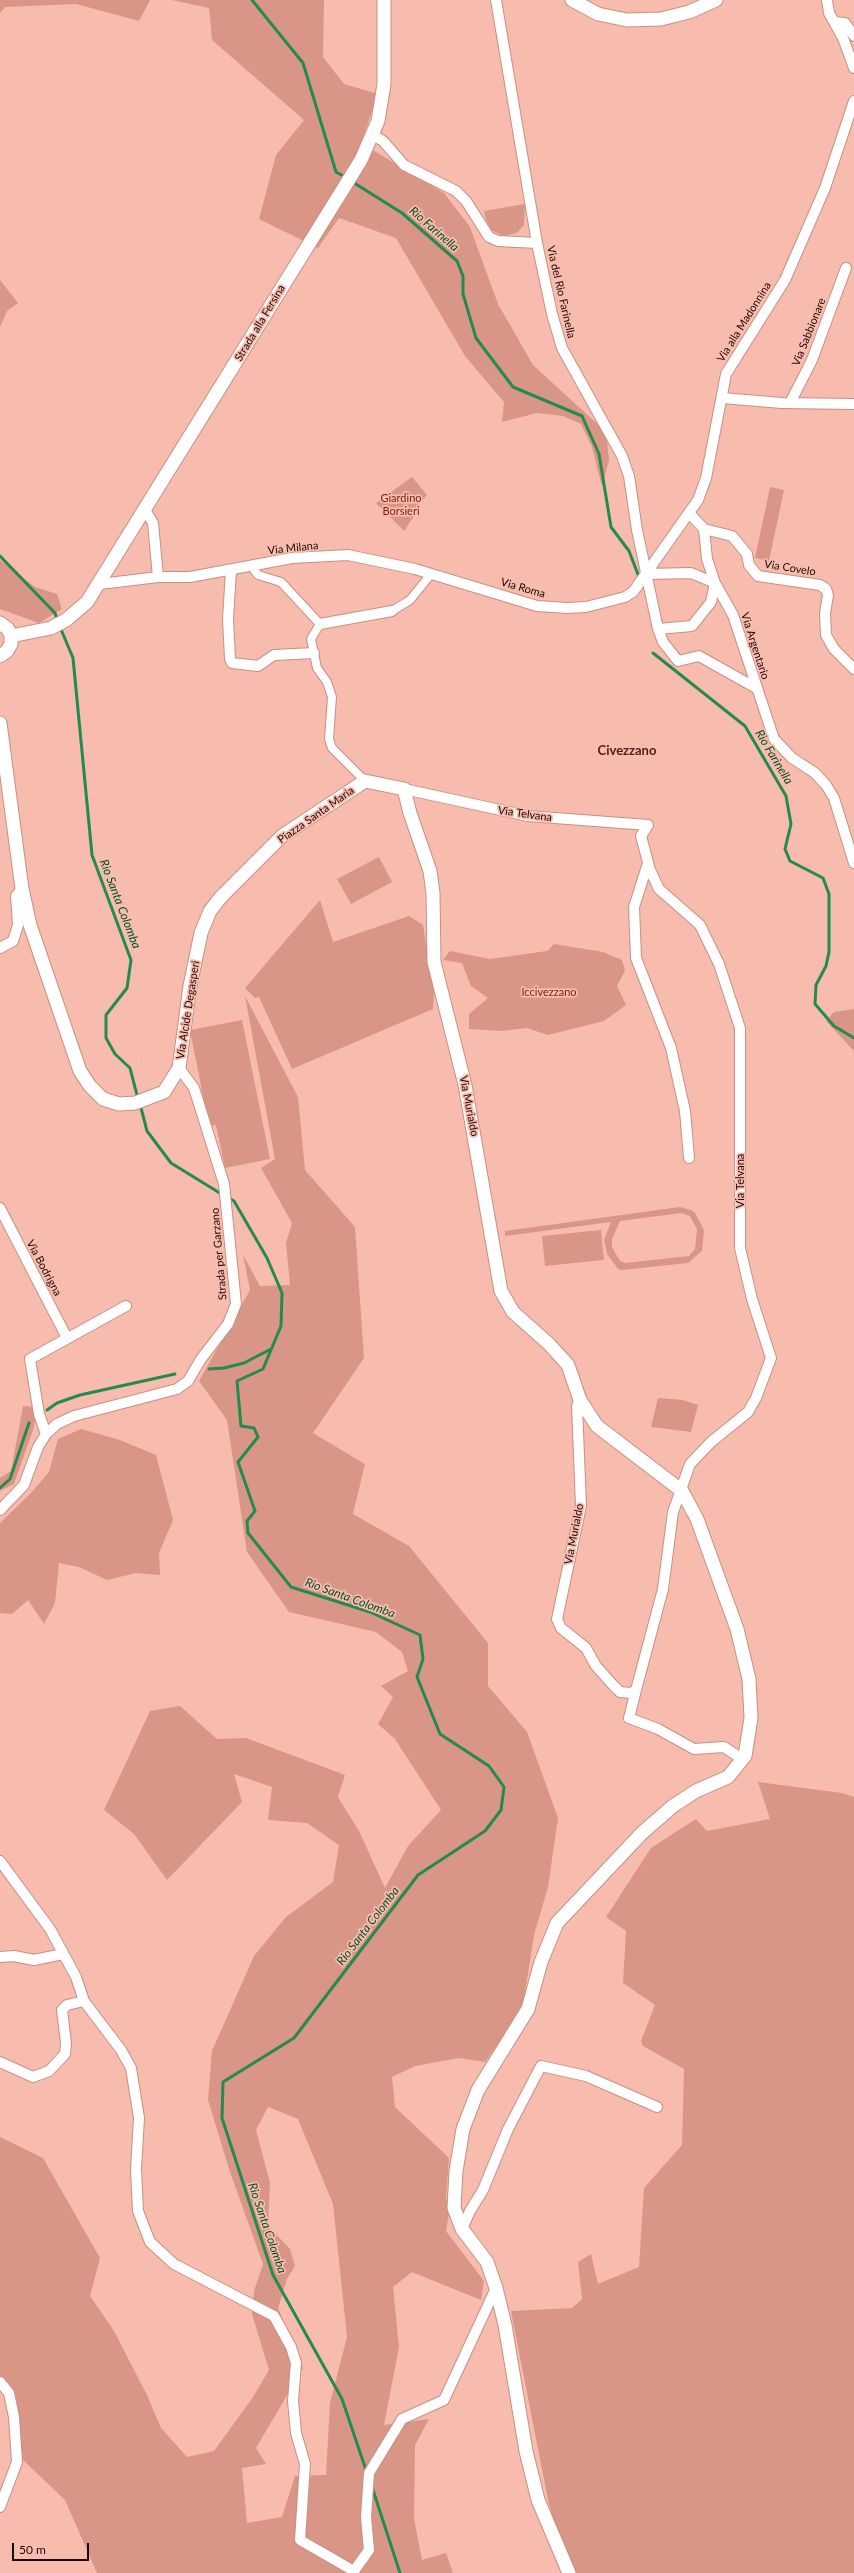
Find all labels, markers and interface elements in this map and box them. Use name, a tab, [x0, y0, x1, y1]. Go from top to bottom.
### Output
water label: Rio Farinella	[406, 204, 462, 254]
street label: Via del Rio Farinella	[544, 245, 578, 339]
street label: Via alla Madonnina	[714, 280, 774, 364]
street label: Strada alla Fersina	[232, 282, 288, 364]
street label: Via Sabbionare	[789, 296, 829, 368]
park label: Giardino Borsieri	[380, 491, 422, 517]
street label: Via Milana	[267, 539, 319, 557]
street label: Via Covelo	[763, 557, 817, 579]
street label: Via Roma	[499, 575, 547, 601]
street label: Via Argentario	[738, 611, 772, 681]
water label: Rio Farinella	[752, 727, 796, 787]
district label: Civezzano	[598, 743, 656, 759]
street label: Piazza Santa Maria	[275, 784, 357, 846]
street label: Via Telvana	[497, 804, 553, 824]
water label: Rio Santa Colomba	[96, 857, 144, 951]
street label: Via Alcide Degasperi	[174, 960, 202, 1060]
park label: Iccivezzano	[521, 985, 577, 999]
street label: Via Murialdo	[457, 1074, 481, 1138]
street label: Via Telvana	[733, 1154, 747, 1208]
street label: Strada per Garzano	[208, 1207, 230, 1301]
street label: Via Bodrigna	[24, 1238, 64, 1298]
street label: Via Murialdo	[562, 1502, 586, 1566]
water label: Rio Santa Colomba	[303, 1575, 397, 1621]
water label: Rio Santa Colomba	[334, 1884, 402, 1968]
water label: Rio Santa Colomba	[245, 2181, 289, 2275]
scale bar	[14, 2535, 91, 2561]
text: 50 m	[19, 2542, 46, 2557]

